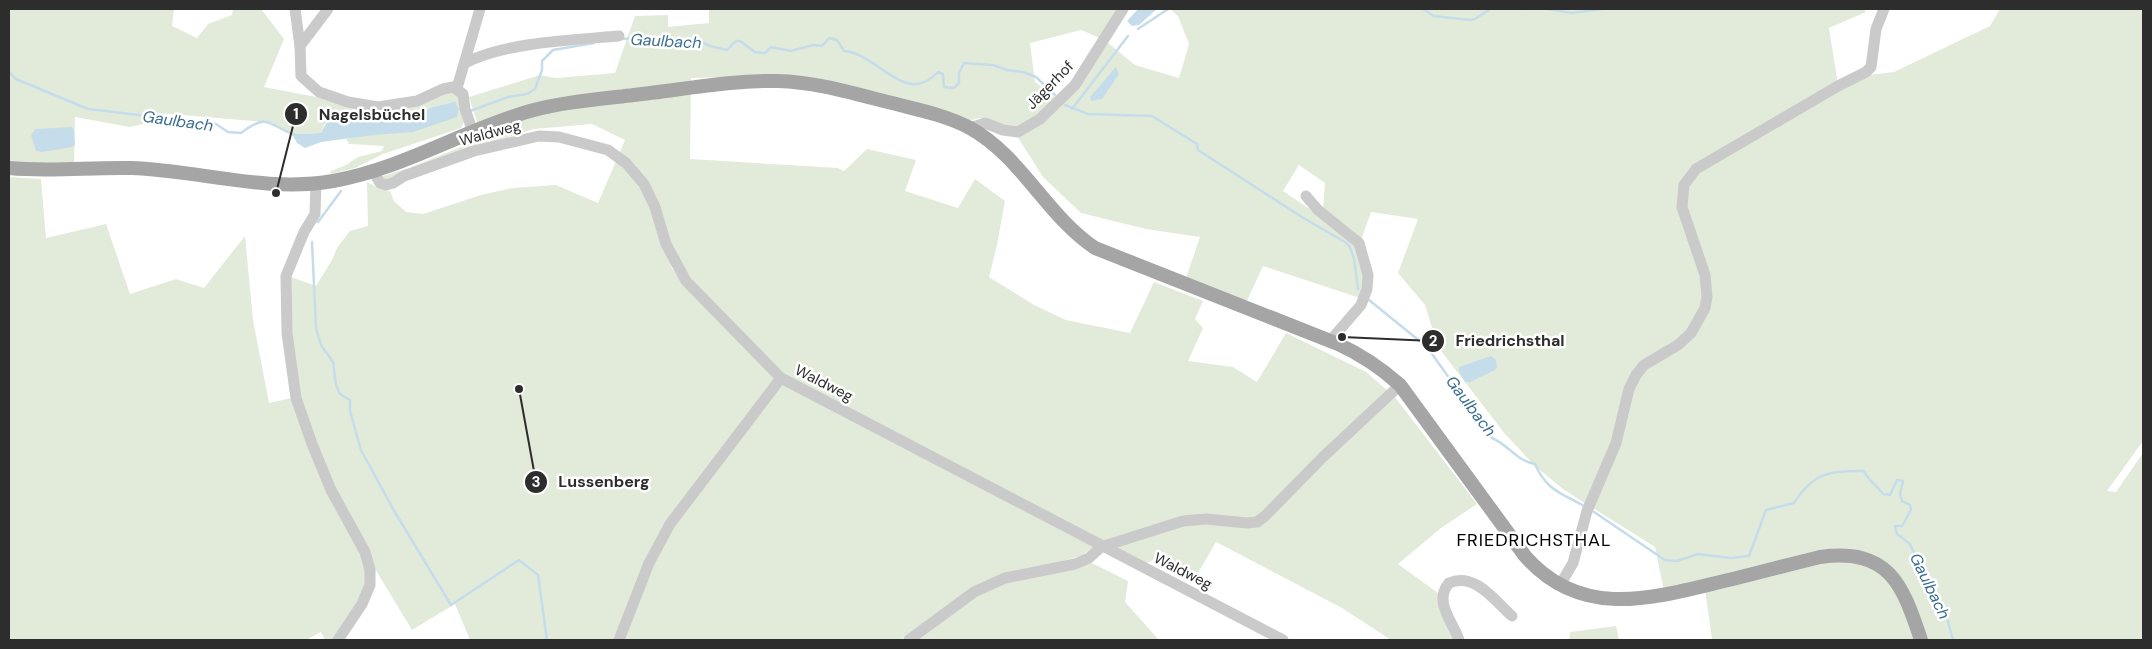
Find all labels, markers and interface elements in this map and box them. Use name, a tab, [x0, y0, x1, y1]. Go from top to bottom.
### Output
water label: Gaulbach	[630, 29, 702, 53]
street label: Jägerhof	[1022, 56, 1078, 114]
callout: Nagelsbüchel	[283, 99, 435, 130]
text: 1	[293, 104, 299, 124]
text: Nagelsbüchel	[319, 104, 425, 125]
water label: Gaulbach	[141, 106, 215, 136]
street label: Waldweg	[457, 115, 523, 151]
callout: Friedrichsthal	[1421, 325, 1575, 356]
text: Friedrichsthal	[1455, 330, 1565, 351]
text: 2	[1429, 331, 1438, 351]
street label: Waldweg	[792, 360, 856, 406]
water label: Gaulbach	[1441, 371, 1501, 441]
callout: Lussenberg	[523, 466, 659, 497]
text: Lussenberg	[558, 471, 650, 492]
text: 3	[531, 472, 541, 492]
district label: FRIEDRICHSTHAL	[1456, 528, 1612, 552]
street label: Waldweg	[1151, 548, 1215, 594]
water label: Gaulbach	[1905, 550, 1955, 622]

